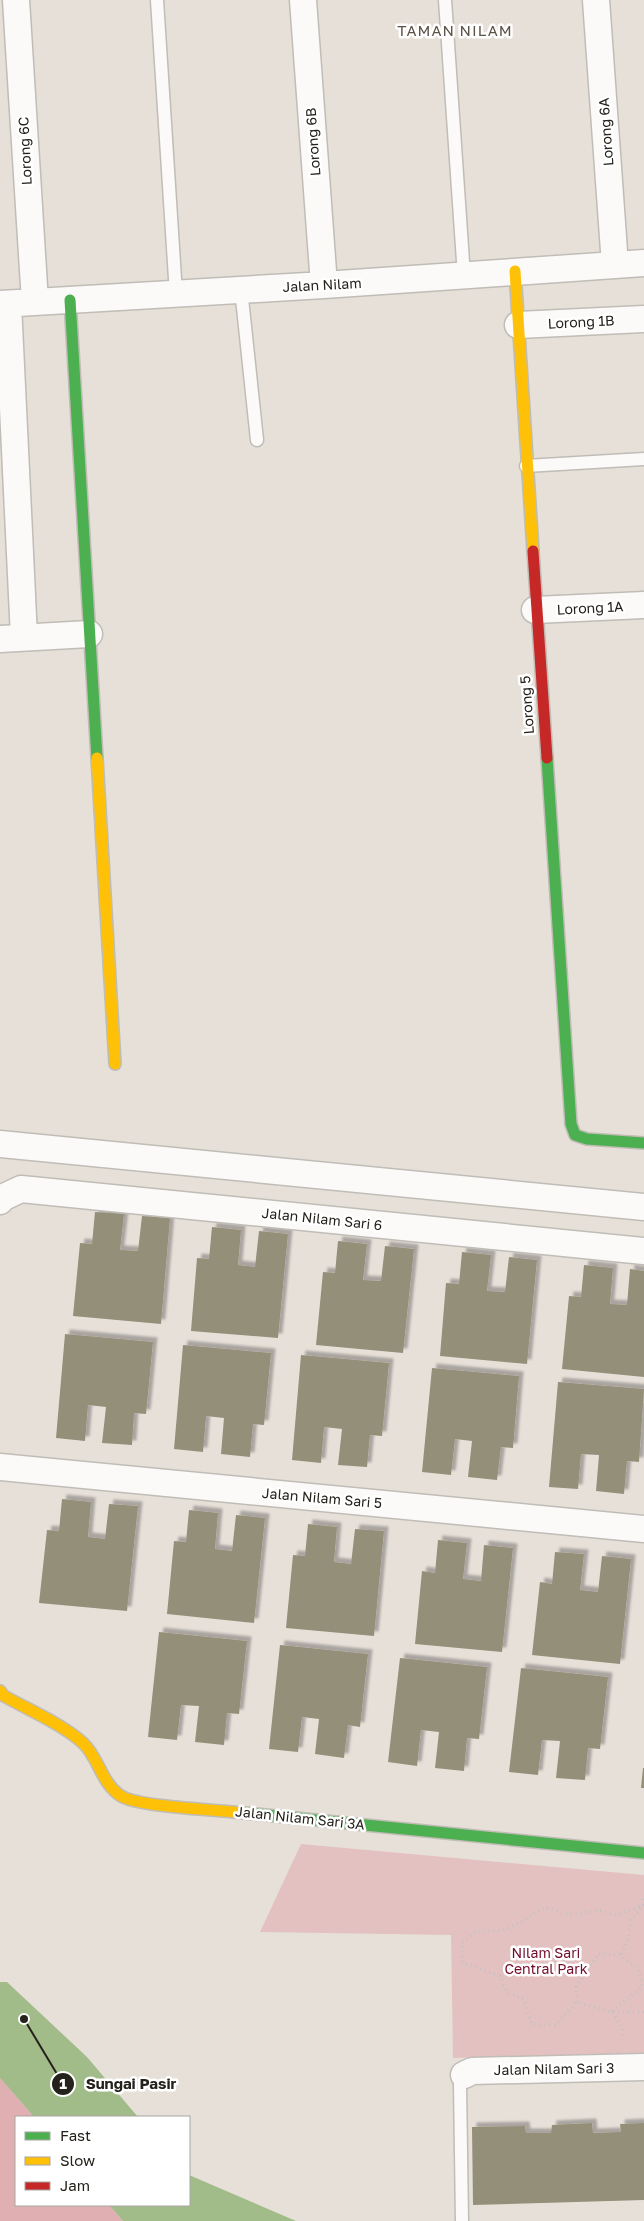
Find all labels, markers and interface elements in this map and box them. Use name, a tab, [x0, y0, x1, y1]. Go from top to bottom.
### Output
district label: TAMAN NILAM	[397, 21, 513, 39]
street label: Lorong 6A	[595, 97, 616, 167]
street label: Lorong 6B	[302, 107, 323, 177]
street label: Lorong 6C	[14, 116, 35, 186]
street label: Jalan Nilam	[282, 274, 362, 295]
street label: Lorong 1B	[547, 311, 615, 332]
street label: Lorong 1A	[556, 597, 624, 618]
street label: Lorong 5	[516, 675, 537, 735]
street label: Jalan Nilam Sari 6	[261, 1204, 383, 1233]
street label: Jalan Nilam Sari 5	[261, 1484, 383, 1511]
street label: Jalan Nilam Sari 3A	[235, 1802, 366, 1833]
park label: Nilam Sari Central Park	[504, 1944, 588, 1977]
street label: Jalan Nilam Sari 3	[494, 2059, 614, 2078]
callout: Sungai Pasir	[50, 2069, 186, 2099]
text: 1	[59, 2074, 67, 2092]
text: Sungai Pasir	[86, 2074, 177, 2092]
legend	[15, 2116, 190, 2206]
text: Fast	[60, 2126, 91, 2144]
text: Slow	[60, 2151, 95, 2169]
text: Jam	[60, 2176, 90, 2194]

